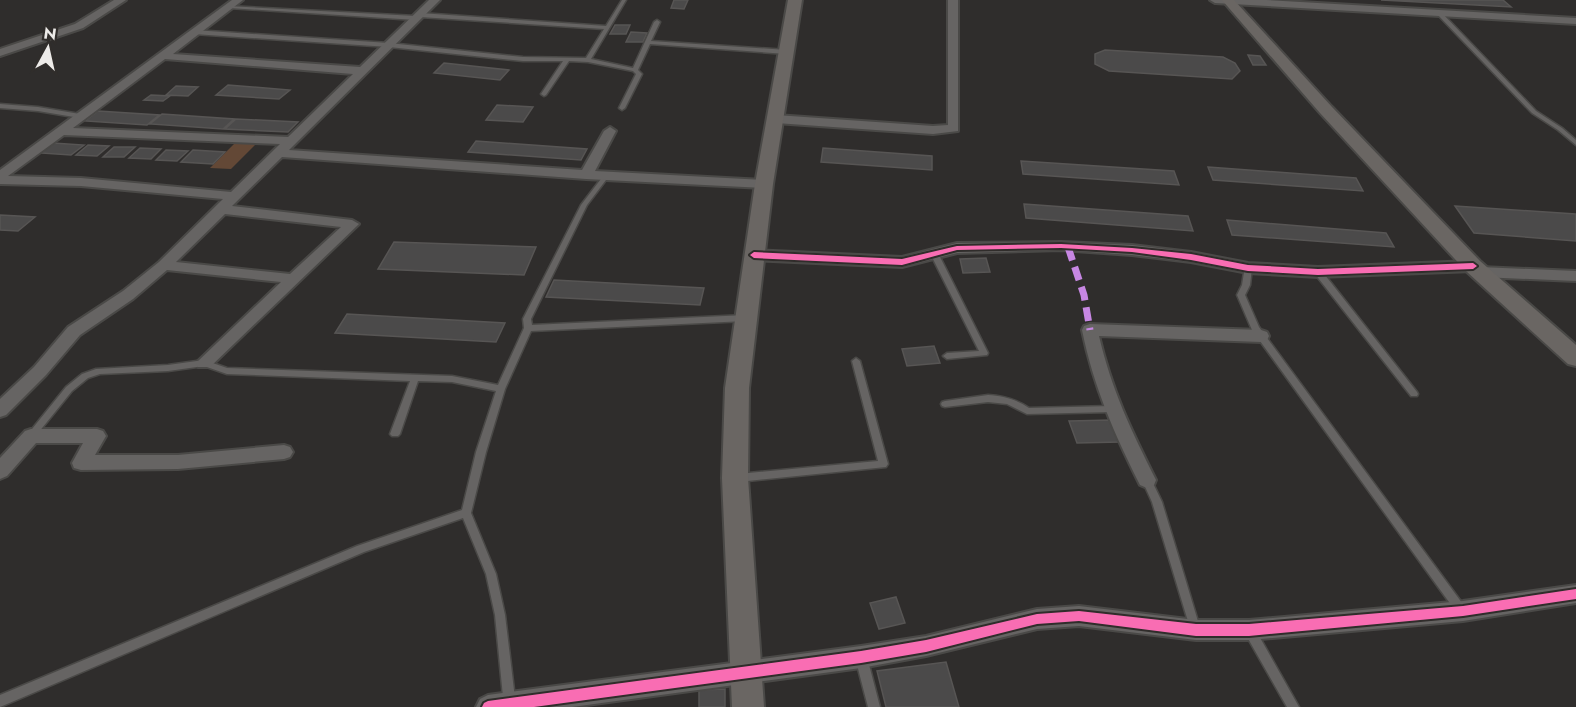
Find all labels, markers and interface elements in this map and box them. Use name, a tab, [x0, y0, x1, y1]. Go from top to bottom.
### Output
north arrow	[18, 18, 78, 78]
text: N	[42, 21, 58, 46]

